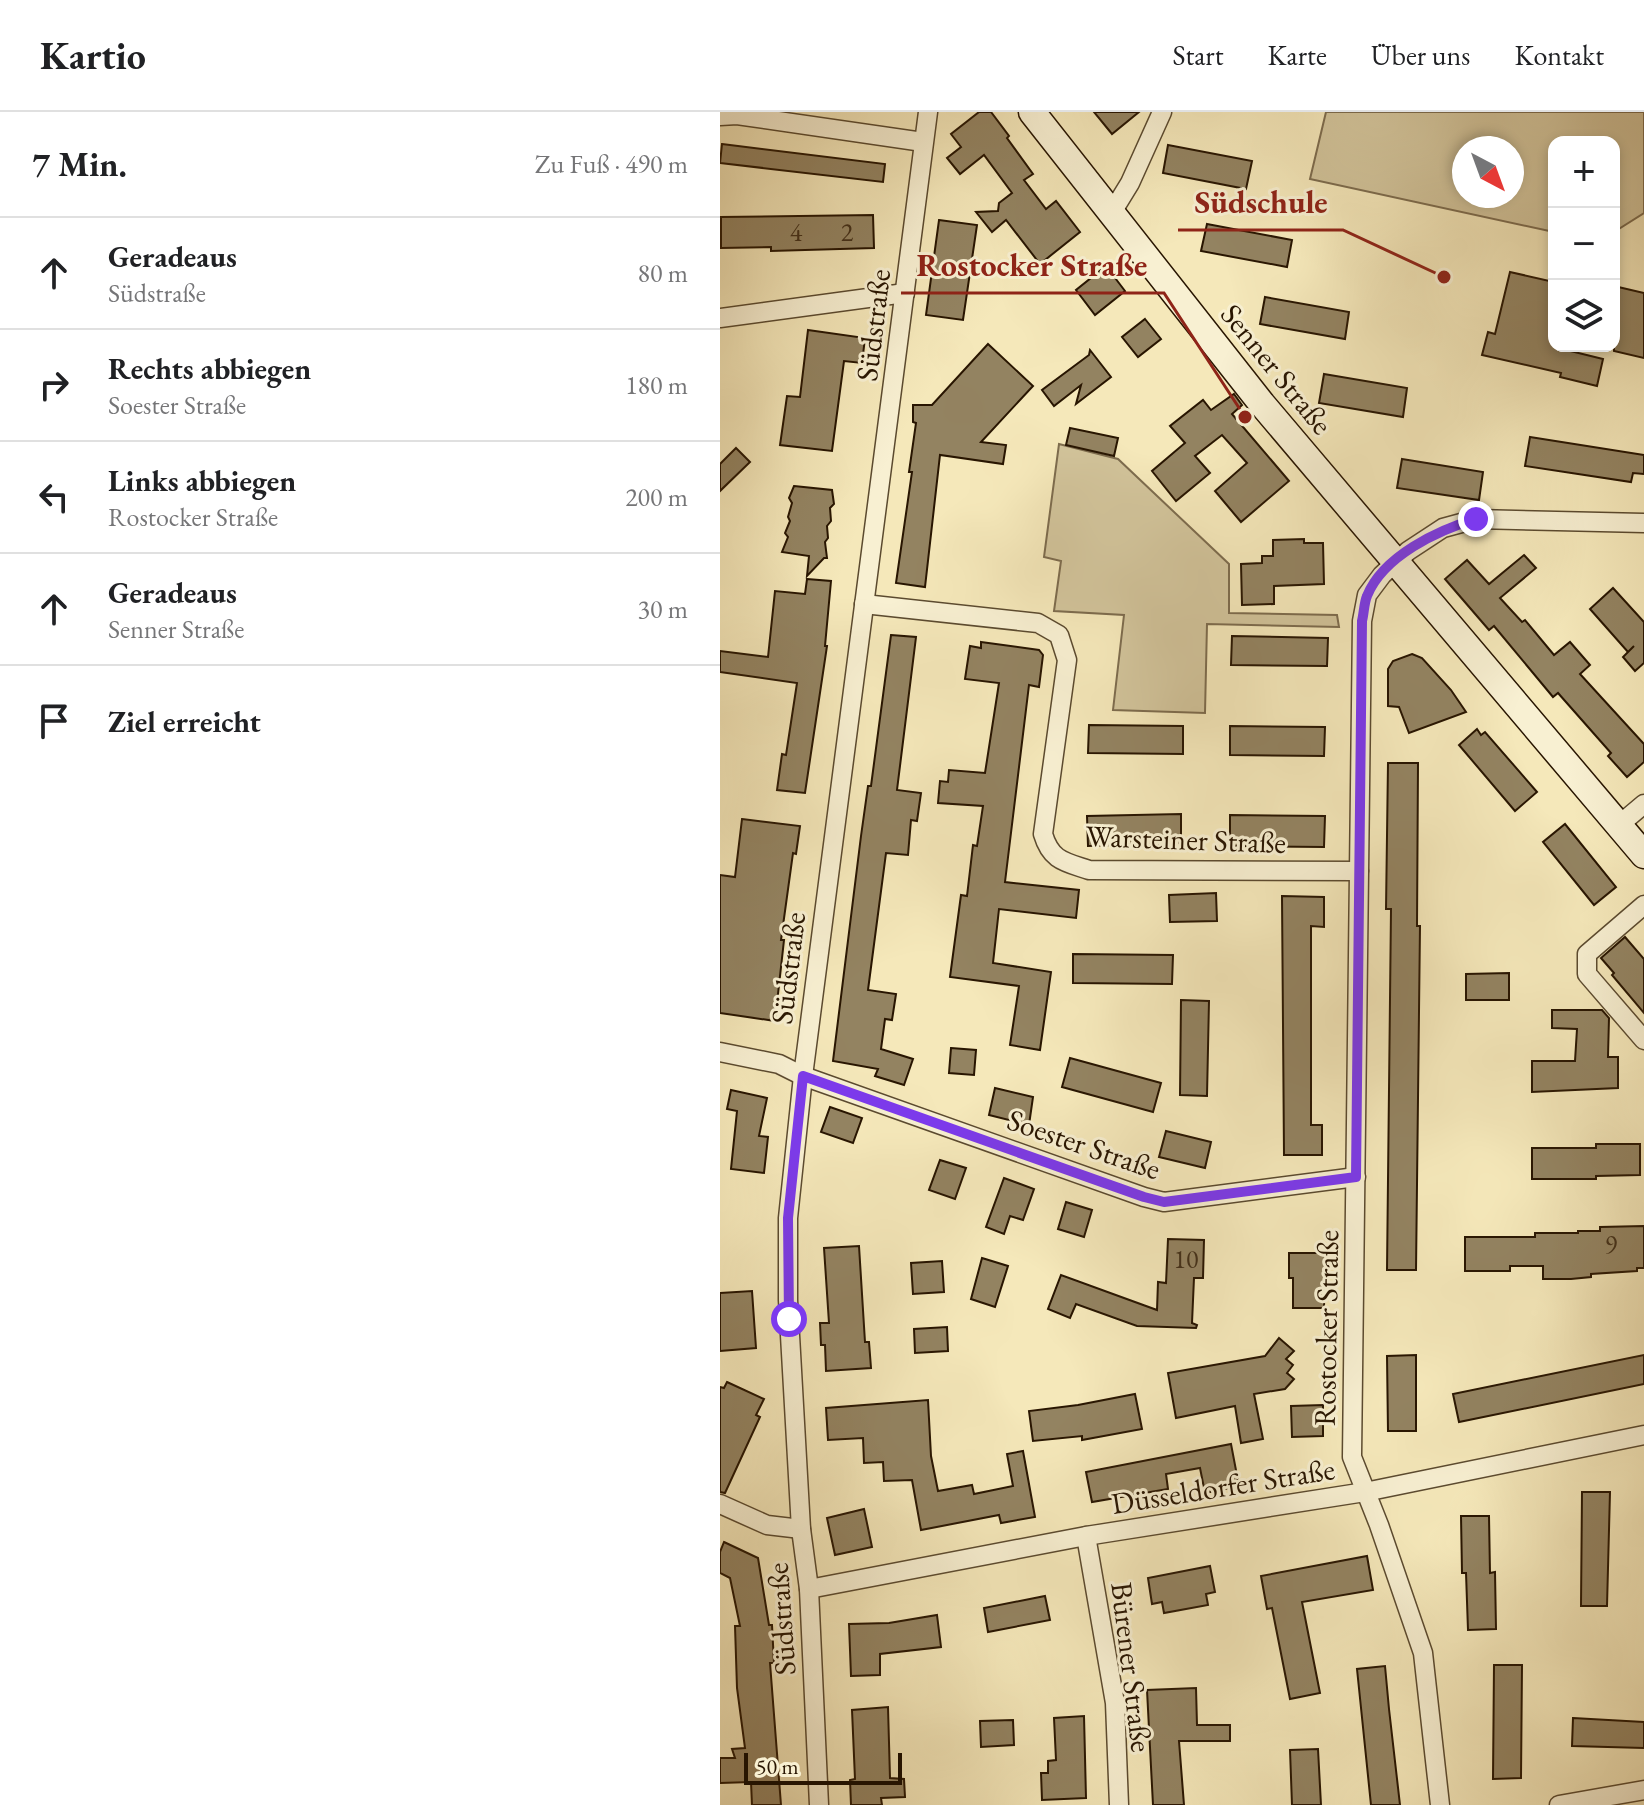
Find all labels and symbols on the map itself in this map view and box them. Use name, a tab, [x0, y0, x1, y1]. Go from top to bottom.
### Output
north arrow	[1452, 136, 1524, 208]
callout: Südschule	[1178, 174, 1343, 230]
text: Südschule	[1194, 181, 1328, 223]
house number: 4	[790, 215, 803, 249]
house number: 2	[841, 215, 854, 249]
callout: Rostocker Straße	[901, 237, 1164, 293]
text: Rostocker Straße	[917, 244, 1147, 286]
street label: Südstraße	[847, 267, 899, 383]
street label: Senner Straße	[1212, 296, 1342, 442]
route end	[1458, 501, 1494, 537]
street label: Warsteiner Straße	[1085, 816, 1287, 862]
street label: Südstraße	[762, 910, 814, 1026]
street label: Soester Straße	[1002, 1100, 1166, 1188]
house number: 9	[1605, 1228, 1618, 1262]
street label: Rostocker Straße	[1305, 1229, 1347, 1427]
house number: 10	[1174, 1242, 1198, 1276]
route start	[771, 1301, 807, 1337]
street label: Düsseldorfer Straße	[1109, 1449, 1337, 1523]
street label: Südstraße	[758, 1561, 804, 1677]
street label: Bürener Straße	[1102, 1580, 1162, 1754]
scale bar	[744, 1749, 902, 1785]

